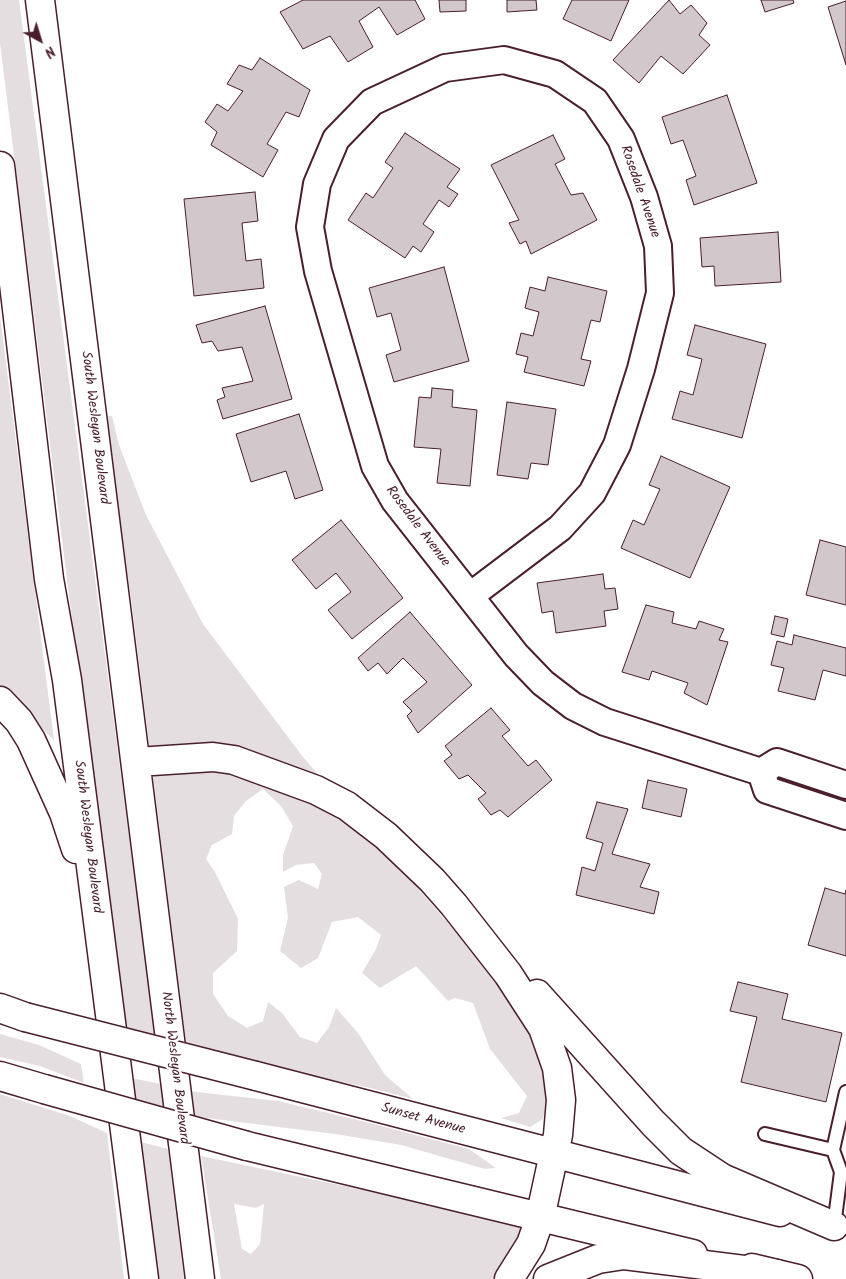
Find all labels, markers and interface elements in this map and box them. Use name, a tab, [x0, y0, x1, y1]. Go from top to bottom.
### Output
north arrow	[15, 15, 65, 65]
text: N	[39, 40, 60, 63]
street label: Rosedale Avenue	[615, 143, 663, 241]
street label: South Wesleyan Boulevard	[76, 351, 112, 505]
street label: Rosedale Avenue	[381, 483, 453, 571]
street label: South Wesleyan Boulevard	[69, 760, 105, 914]
street label: North Wesleyan Boulevard	[156, 991, 192, 1145]
street label: Sunset Avenue	[379, 1101, 467, 1139]

